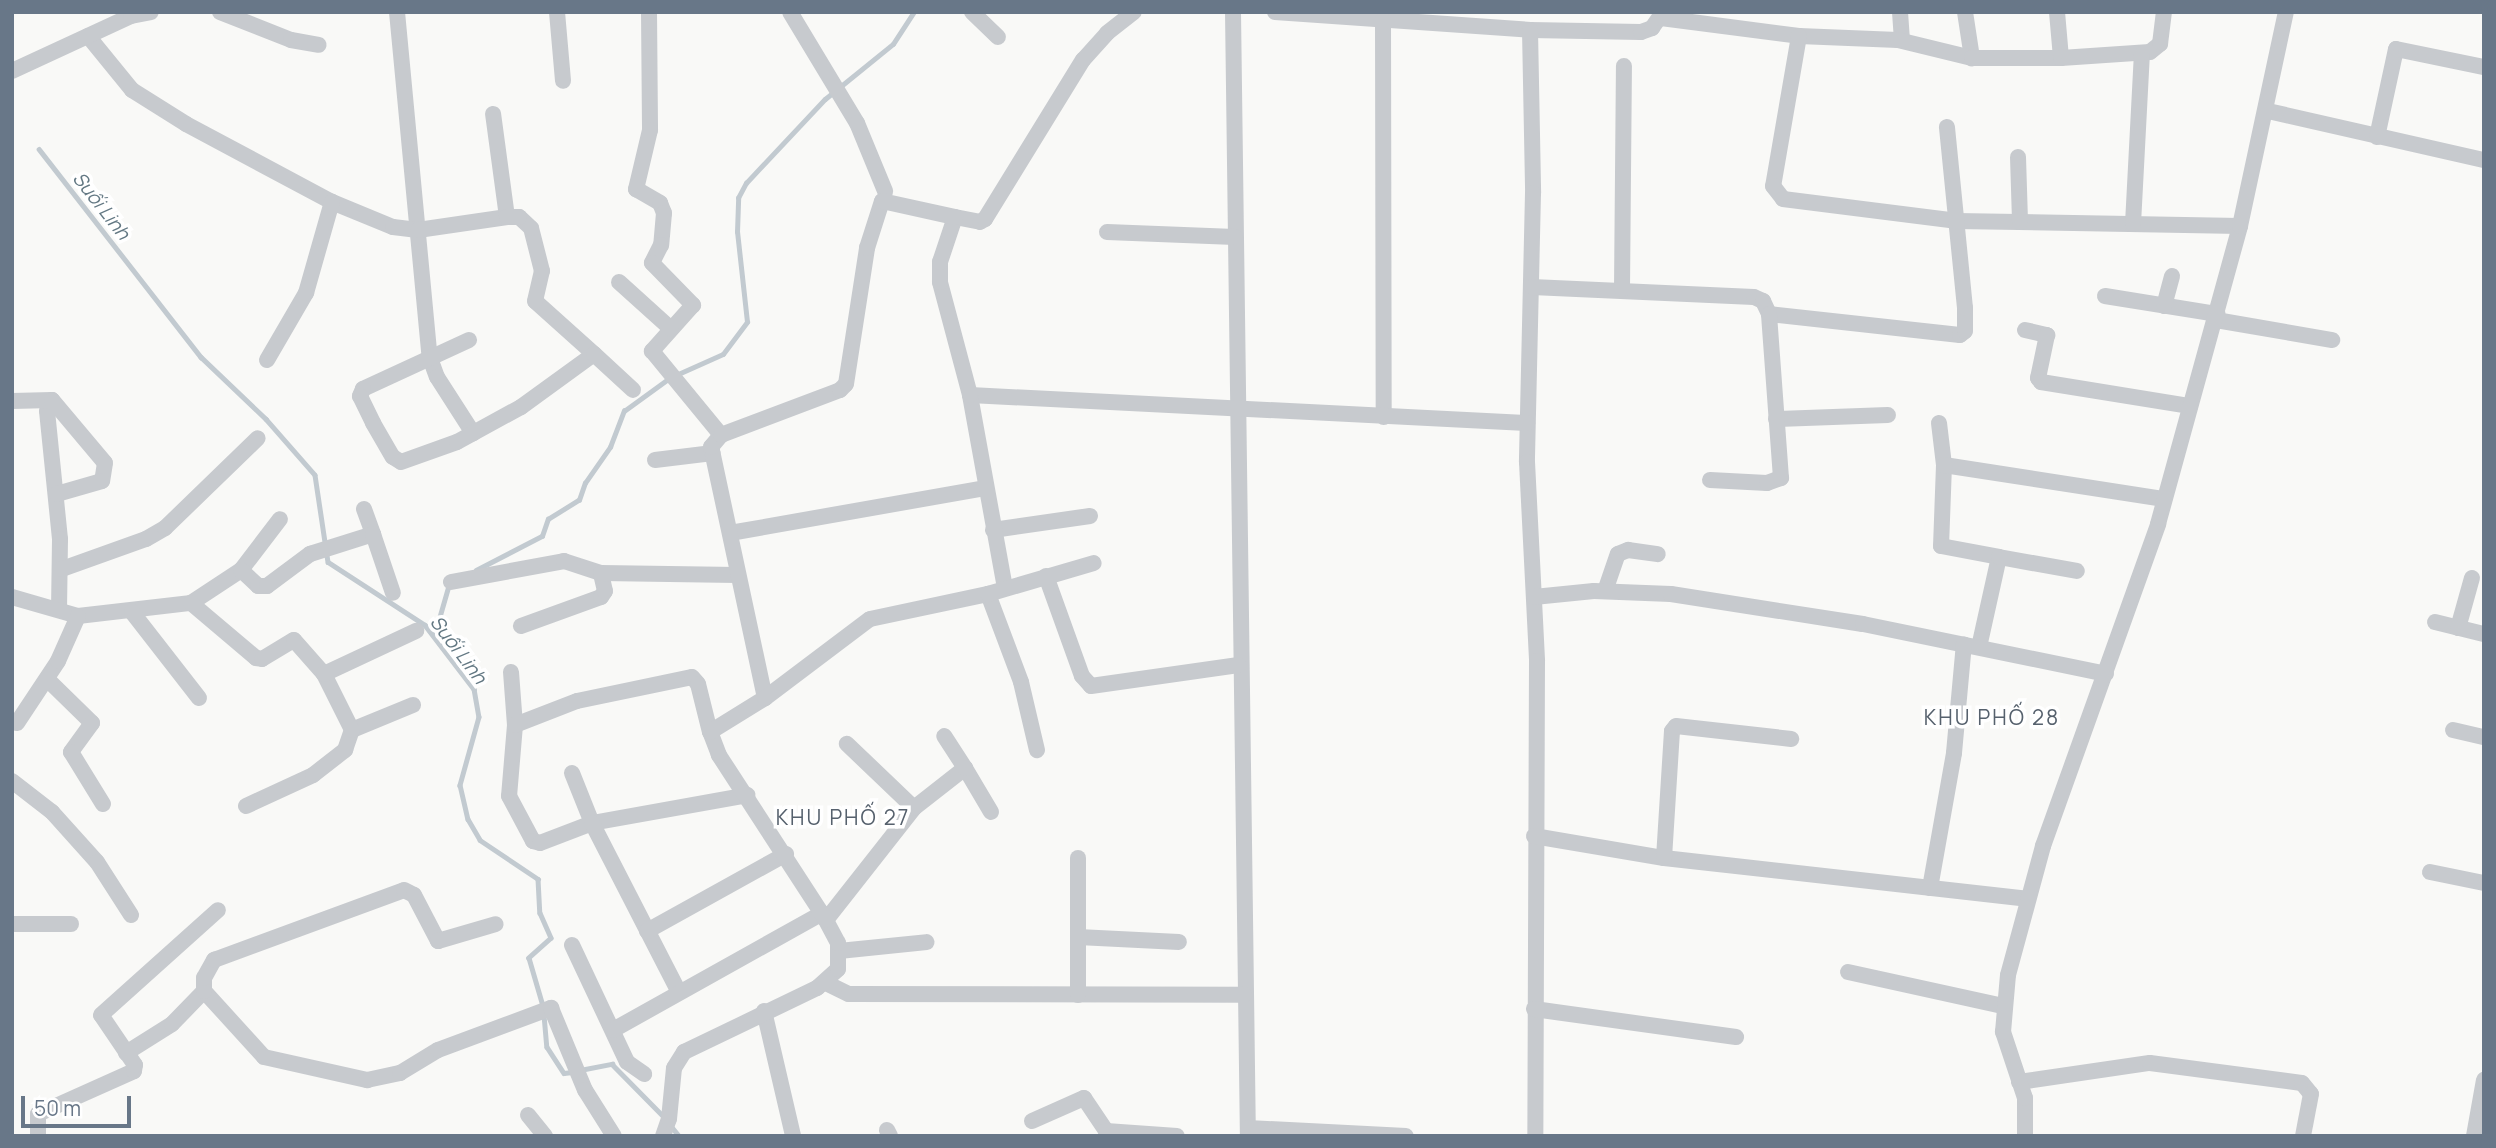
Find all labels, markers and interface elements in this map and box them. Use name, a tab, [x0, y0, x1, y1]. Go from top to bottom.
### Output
water label: Suối Linh	[68, 168, 134, 244]
water label: Suối Linh	[425, 612, 491, 688]
district label: KHU PHỐ 28	[1925, 704, 2059, 730]
district label: KHU PHỐ 27	[777, 804, 909, 830]
scale bar	[24, 1082, 135, 1126]
text: 50 m	[34, 1094, 81, 1122]

